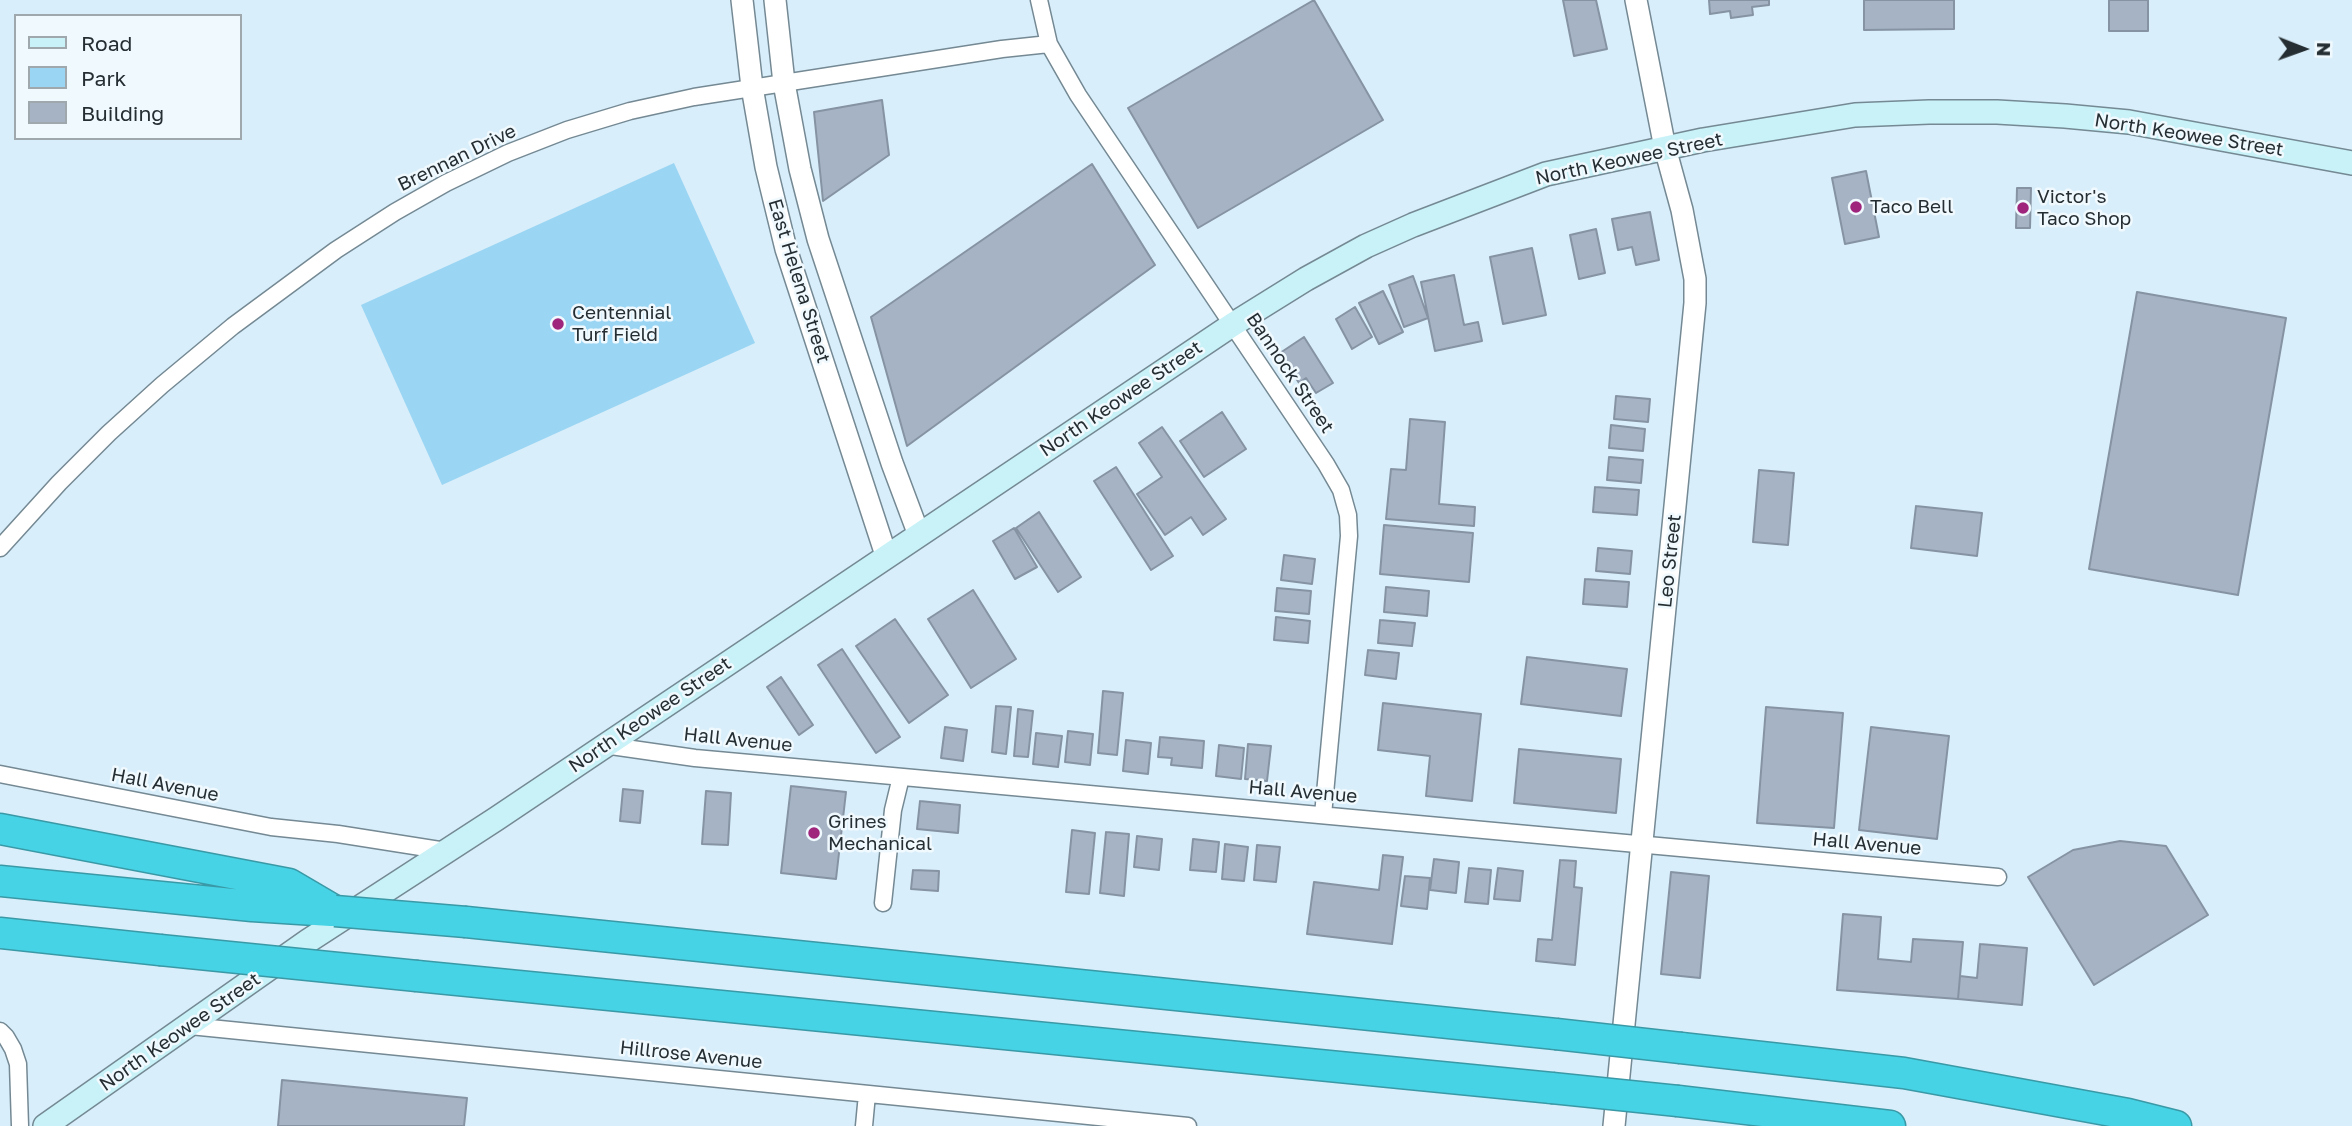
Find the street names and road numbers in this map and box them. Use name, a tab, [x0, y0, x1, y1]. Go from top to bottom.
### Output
street label: North Keowee Street	[2093, 109, 2285, 161]
street label: Brennan Drive	[394, 120, 520, 196]
street label: North Keowee Street	[1533, 128, 1725, 190]
street label: East Helena Street	[763, 196, 835, 366]
street label: Bannock Street	[1241, 308, 1339, 438]
street label: North Keowee Street	[1036, 336, 1206, 462]
street label: Leo Street	[1654, 513, 1686, 609]
street label: North Keowee Street	[565, 652, 735, 778]
street label: Hall Avenue	[683, 723, 793, 757]
street label: Hall Avenue	[109, 763, 221, 807]
street label: Hall Avenue	[1248, 776, 1358, 808]
street label: Hall Avenue	[1812, 828, 1922, 860]
street label: North Keowee Street	[95, 968, 265, 1096]
street label: Hillrose Avenue	[619, 1036, 763, 1074]

